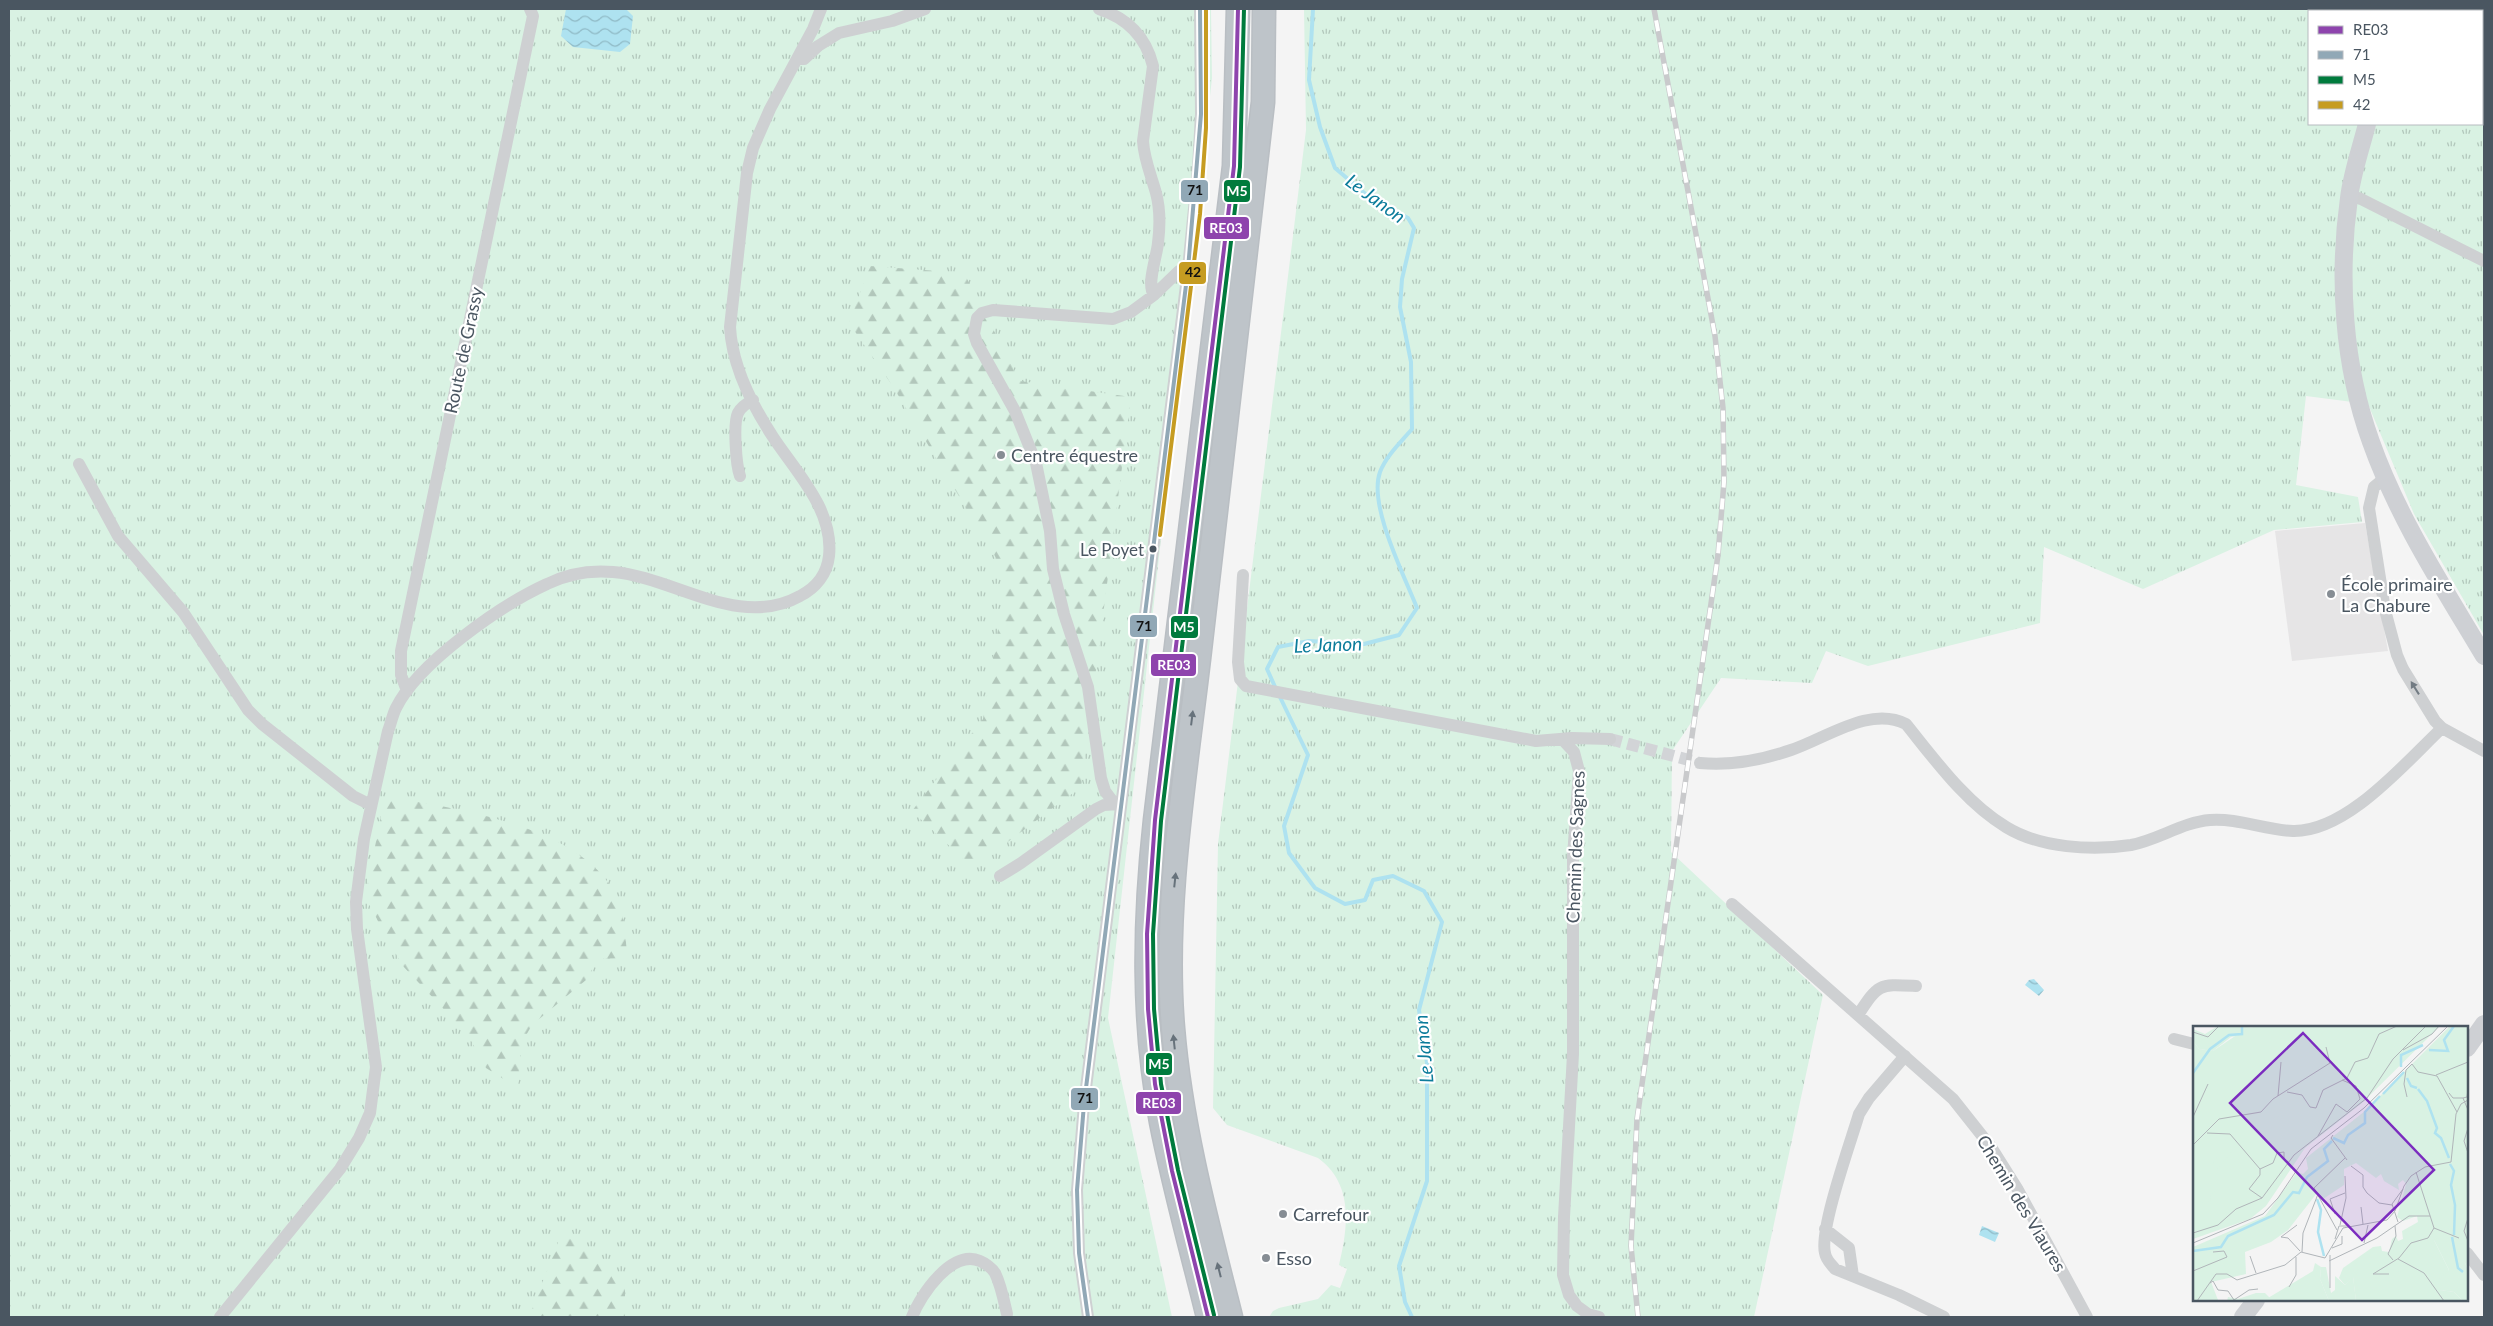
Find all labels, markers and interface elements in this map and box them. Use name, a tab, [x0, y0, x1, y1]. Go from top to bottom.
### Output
legend	[2308, 10, 2483, 125]
text: RE03	[2353, 20, 2388, 38]
text: 71	[2353, 45, 2370, 63]
text: M5	[2353, 70, 2376, 88]
text: 42	[2353, 95, 2370, 113]
water label: Le Janon	[1342, 169, 1410, 227]
line badge: 71	[1180, 179, 1209, 203]
line badge: M5	[1223, 179, 1251, 203]
text: 71	[1187, 181, 1203, 198]
text: M5	[1226, 182, 1248, 199]
line badge: RE03	[1203, 216, 1250, 240]
text: RE03	[1209, 219, 1243, 236]
line badge: 42	[1178, 261, 1207, 285]
text: 42	[1185, 263, 1201, 280]
street label: Route de Grassy	[439, 284, 487, 415]
place label: Centre équestre	[1011, 444, 1138, 466]
marker: Centre équestre	[995, 449, 1007, 461]
place label: Le Poyet	[1080, 539, 1144, 560]
marker: Le Poyet	[1148, 544, 1158, 554]
place label: École primaire La Chabure	[2341, 573, 2453, 616]
marker: École primaire La Chabure	[2325, 588, 2337, 600]
line badge: 71	[1129, 614, 1158, 638]
line badge: M5	[1170, 615, 1199, 639]
text: 71	[1136, 617, 1152, 634]
text: M5	[1173, 618, 1195, 635]
water label: Le Janon	[1293, 631, 1363, 657]
line badge: RE03	[1150, 653, 1197, 677]
text: RE03	[1157, 656, 1191, 673]
one-way arrow	[2410, 681, 2419, 694]
one-way arrow	[1188, 710, 1196, 726]
street label: Chemin des Sagnes	[1561, 770, 1589, 924]
one-way arrow	[1171, 872, 1179, 888]
water label: Le Janon	[1409, 1014, 1437, 1084]
inset map	[2193, 1026, 2468, 1301]
one-way arrow	[1170, 1034, 1178, 1050]
line badge: M5	[1145, 1052, 1173, 1076]
text: M5	[1148, 1055, 1170, 1072]
line badge: 71	[1070, 1087, 1099, 1111]
text: 71	[1077, 1089, 1093, 1106]
line badge: RE03	[1135, 1091, 1182, 1115]
text: RE03	[1142, 1094, 1176, 1111]
street label: Chemin des Viaures	[1972, 1131, 2072, 1276]
place label: Carrefour	[1293, 1203, 1369, 1225]
marker: Carrefour	[1277, 1208, 1289, 1220]
place label: Esso	[1276, 1247, 1312, 1269]
marker: Esso	[1260, 1252, 1272, 1264]
one-way arrow	[1215, 1262, 1223, 1277]

